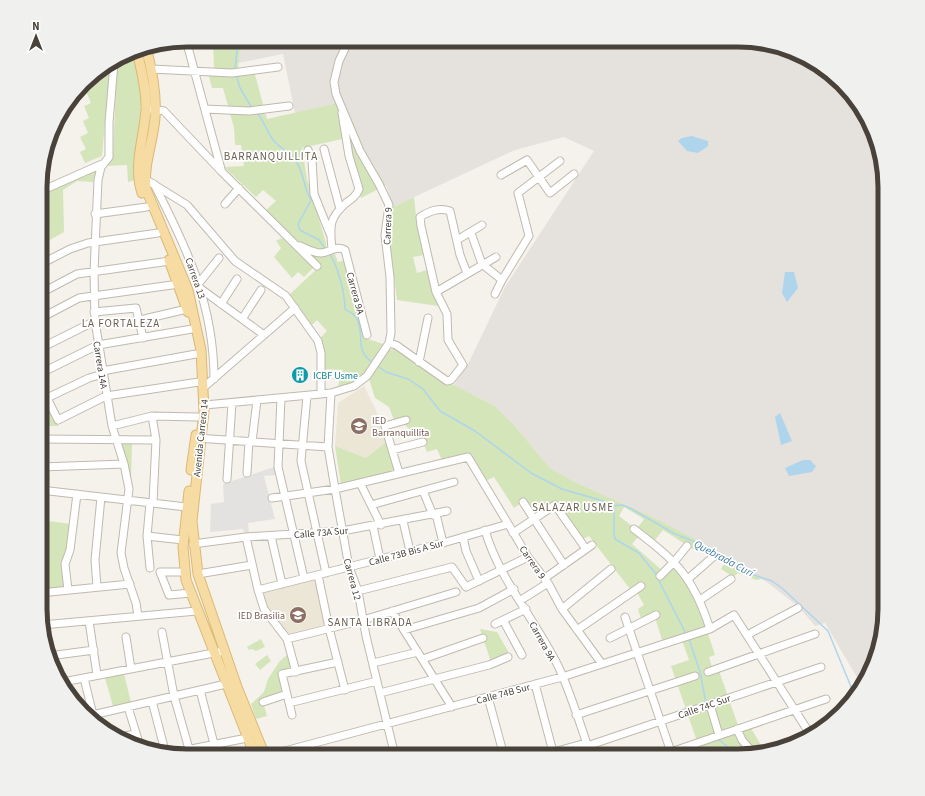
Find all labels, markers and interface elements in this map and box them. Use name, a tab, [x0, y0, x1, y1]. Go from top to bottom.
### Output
north arrow	[16, 16, 56, 56]
text: N	[32, 19, 40, 34]
district label: BARRANQUILLITA	[224, 149, 318, 164]
street label: Carrera 9	[380, 207, 396, 245]
street label: Carrera 13	[181, 256, 209, 301]
street label: Carrera 9A	[343, 271, 368, 316]
district label: LA FORTALEZA	[82, 316, 160, 331]
street label: Carrera 14A	[89, 340, 111, 391]
building icon: ICBF Usme	[290, 365, 310, 385]
place label: ICBF Usme	[313, 369, 358, 383]
street label: Avenida Carrera 14	[190, 398, 212, 478]
place label: IED Barranquillita	[372, 414, 429, 440]
school or university icon: IED Barranquillita	[349, 416, 369, 436]
district label: SALAZAR USME	[532, 500, 614, 515]
street label: Calle 73A Sur	[293, 524, 349, 542]
street label: Calle 73B Bis A Sur	[367, 536, 446, 570]
water label: Quebrada Curí	[691, 536, 757, 581]
street label: Carrera 9	[516, 543, 549, 582]
street label: Carrera 12	[340, 557, 364, 602]
school or university icon: IED Brasilia	[288, 605, 308, 625]
place label: IED Brasilia	[238, 609, 285, 623]
district label: SANTA LIBRADA	[327, 615, 413, 630]
street label: Carrera 9A	[526, 619, 559, 664]
street label: Calle 74B Sur	[475, 680, 532, 708]
street label: Calle 74C Sur	[676, 691, 733, 722]

